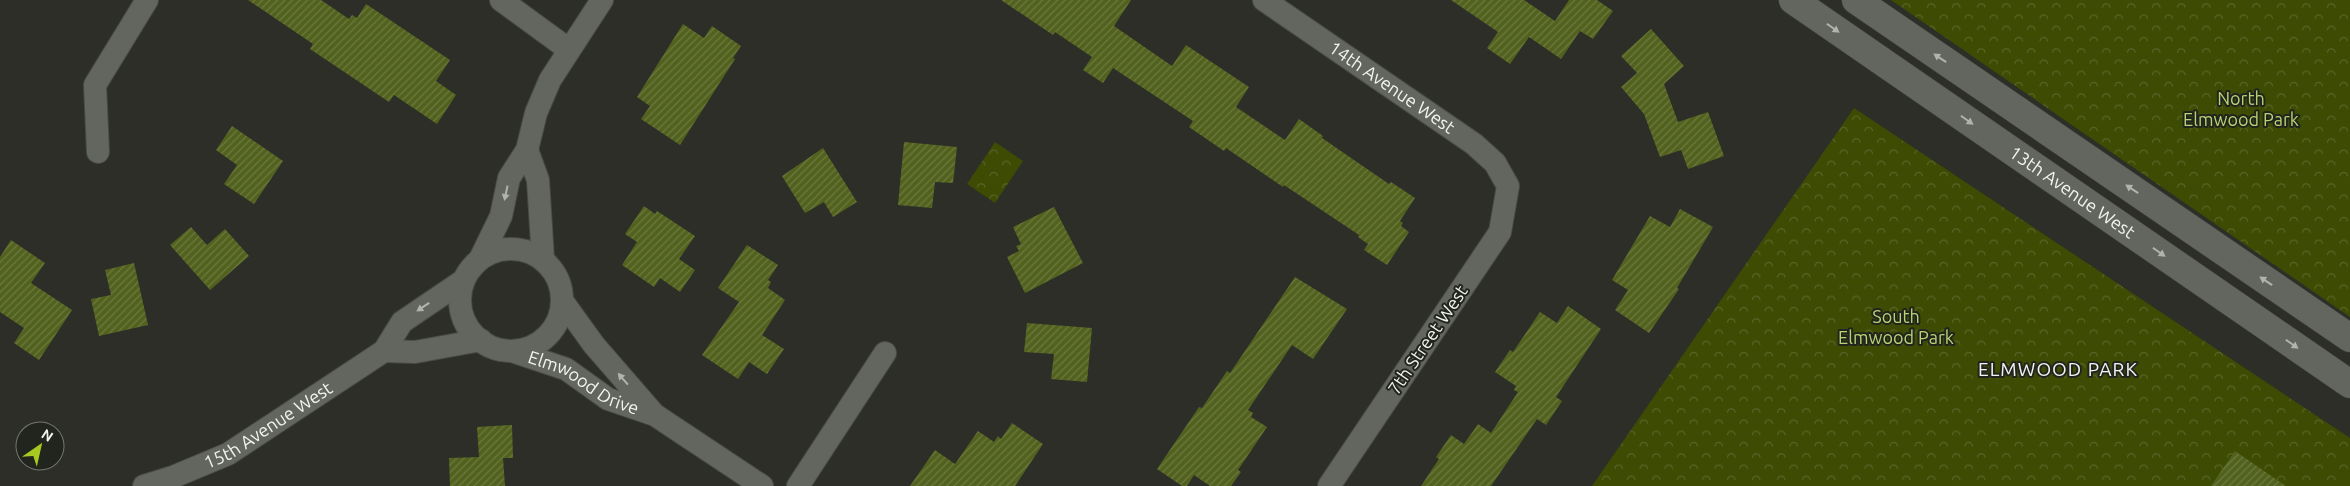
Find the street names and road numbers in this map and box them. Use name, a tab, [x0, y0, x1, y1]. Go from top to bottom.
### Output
street label: 14th Avenue West	[1326, 37, 1459, 137]
street label: 13th Avenue West	[2006, 141, 2139, 242]
street label: 7th Street West	[1383, 281, 1471, 398]
street label: Elmwood Drive	[526, 346, 642, 418]
street label: 15th Avenue West	[201, 377, 336, 472]

